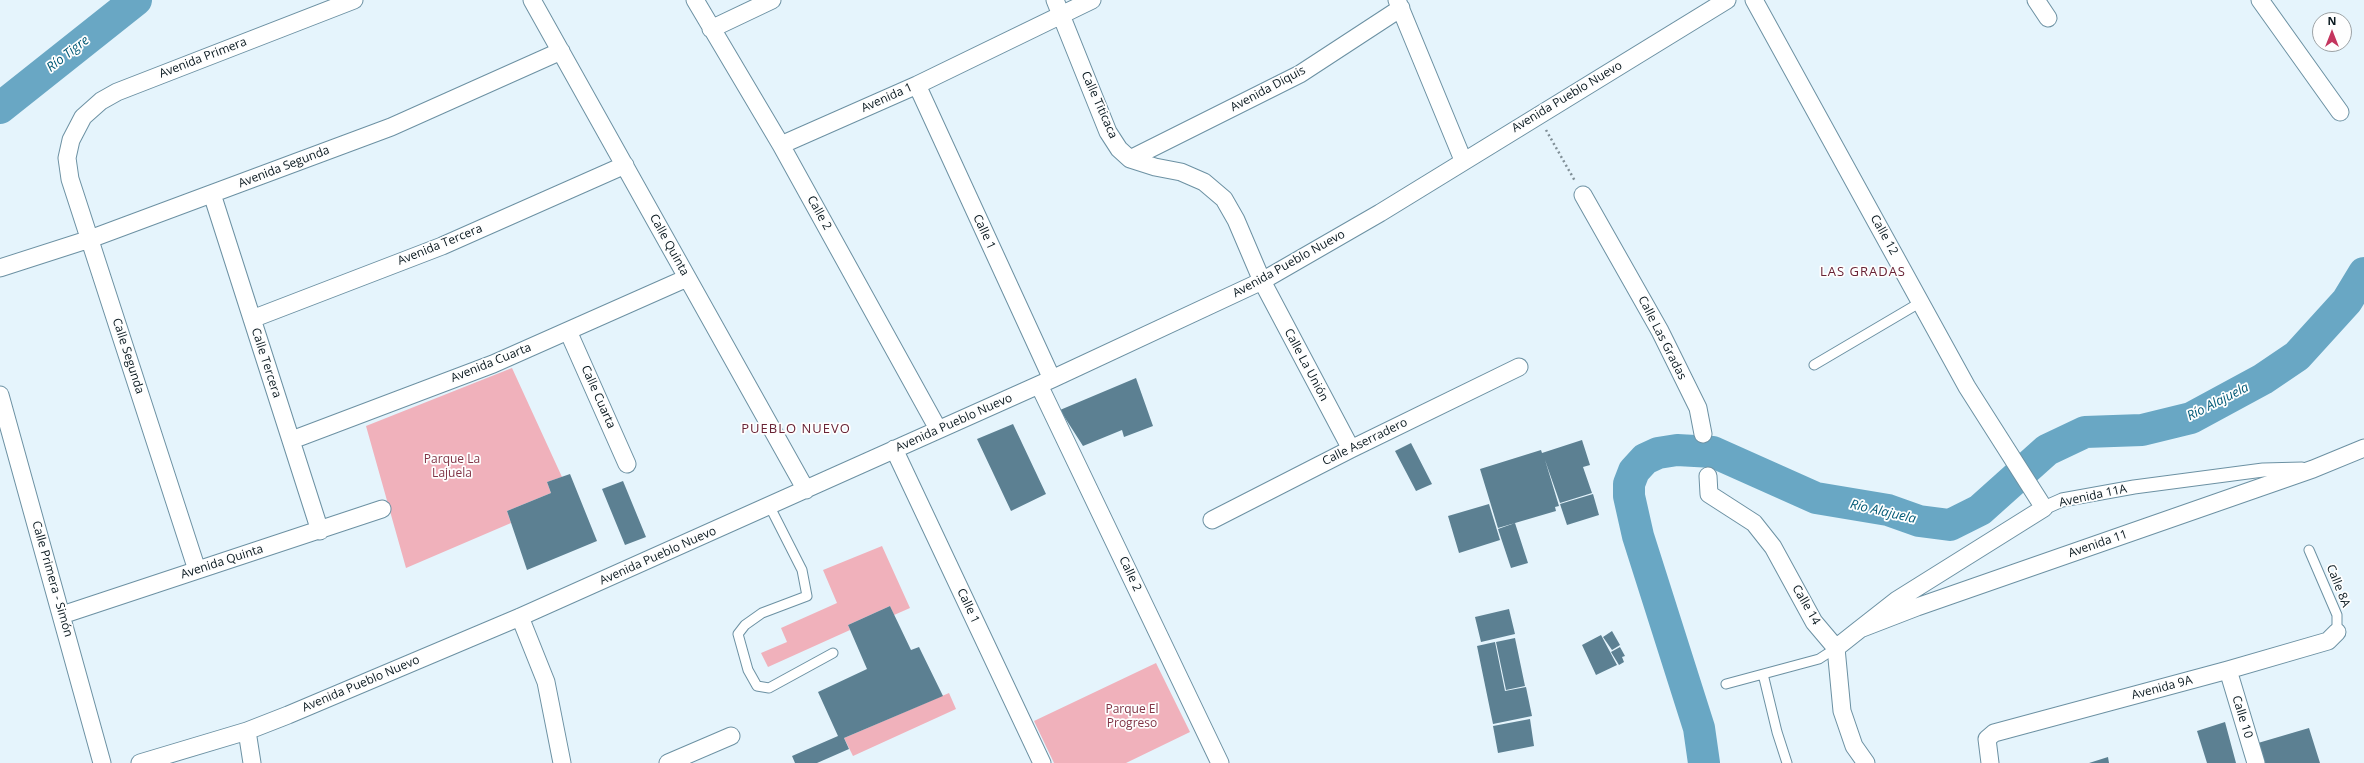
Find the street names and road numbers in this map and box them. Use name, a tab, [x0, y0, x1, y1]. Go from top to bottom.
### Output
street label: Avenida Primera	[157, 35, 249, 81]
street label: Avenida Pueblo Nuevo	[1509, 58, 1625, 136]
street label: Avenida Diquis	[1228, 63, 1308, 115]
street label: Calle Titicaca	[1078, 69, 1120, 141]
street label: Avenida 1	[859, 80, 915, 116]
street label: Avenida Segunda	[236, 143, 332, 191]
street label: Calle 2	[804, 193, 834, 233]
street label: Calle Quinta	[646, 212, 692, 278]
street label: Calle 1	[970, 212, 998, 252]
street label: Calle 12	[1867, 212, 1901, 258]
street label: Avenida Tercera	[396, 221, 484, 269]
street label: Avenida Pueblo Nuevo	[1230, 227, 1348, 301]
street label: Calle Las Gradas	[1635, 294, 1689, 382]
street label: Calle Segunda	[109, 316, 147, 396]
street label: Calle Tercera	[248, 326, 284, 400]
street label: Calle La Unión	[1281, 326, 1331, 404]
street label: Avenida Cuarta	[449, 340, 533, 386]
street label: Calle Cuarta	[578, 363, 618, 431]
street label: Avenida Pueblo Nuevo	[893, 391, 1015, 455]
street label: Calle Aserradero	[1320, 415, 1410, 469]
street label: Avenida 11A	[2058, 482, 2128, 510]
street label: Calle Primera - Simón	[29, 519, 75, 639]
street label: Avenida Pueblo Nuevo	[597, 524, 719, 588]
street label: Avenida 11	[2067, 527, 2129, 561]
street label: Avenida Quinta	[179, 542, 265, 582]
street label: Calle 2	[1116, 554, 1144, 594]
street label: Calle 8A	[2323, 563, 2353, 609]
street label: Calle 14	[1789, 582, 1823, 628]
street label: Calle 1	[954, 586, 982, 626]
street label: Avenida Pueblo Nuevo	[300, 653, 422, 715]
street label: Avenida 9A	[2130, 673, 2194, 703]
street label: Calle 10	[2229, 694, 2255, 740]

